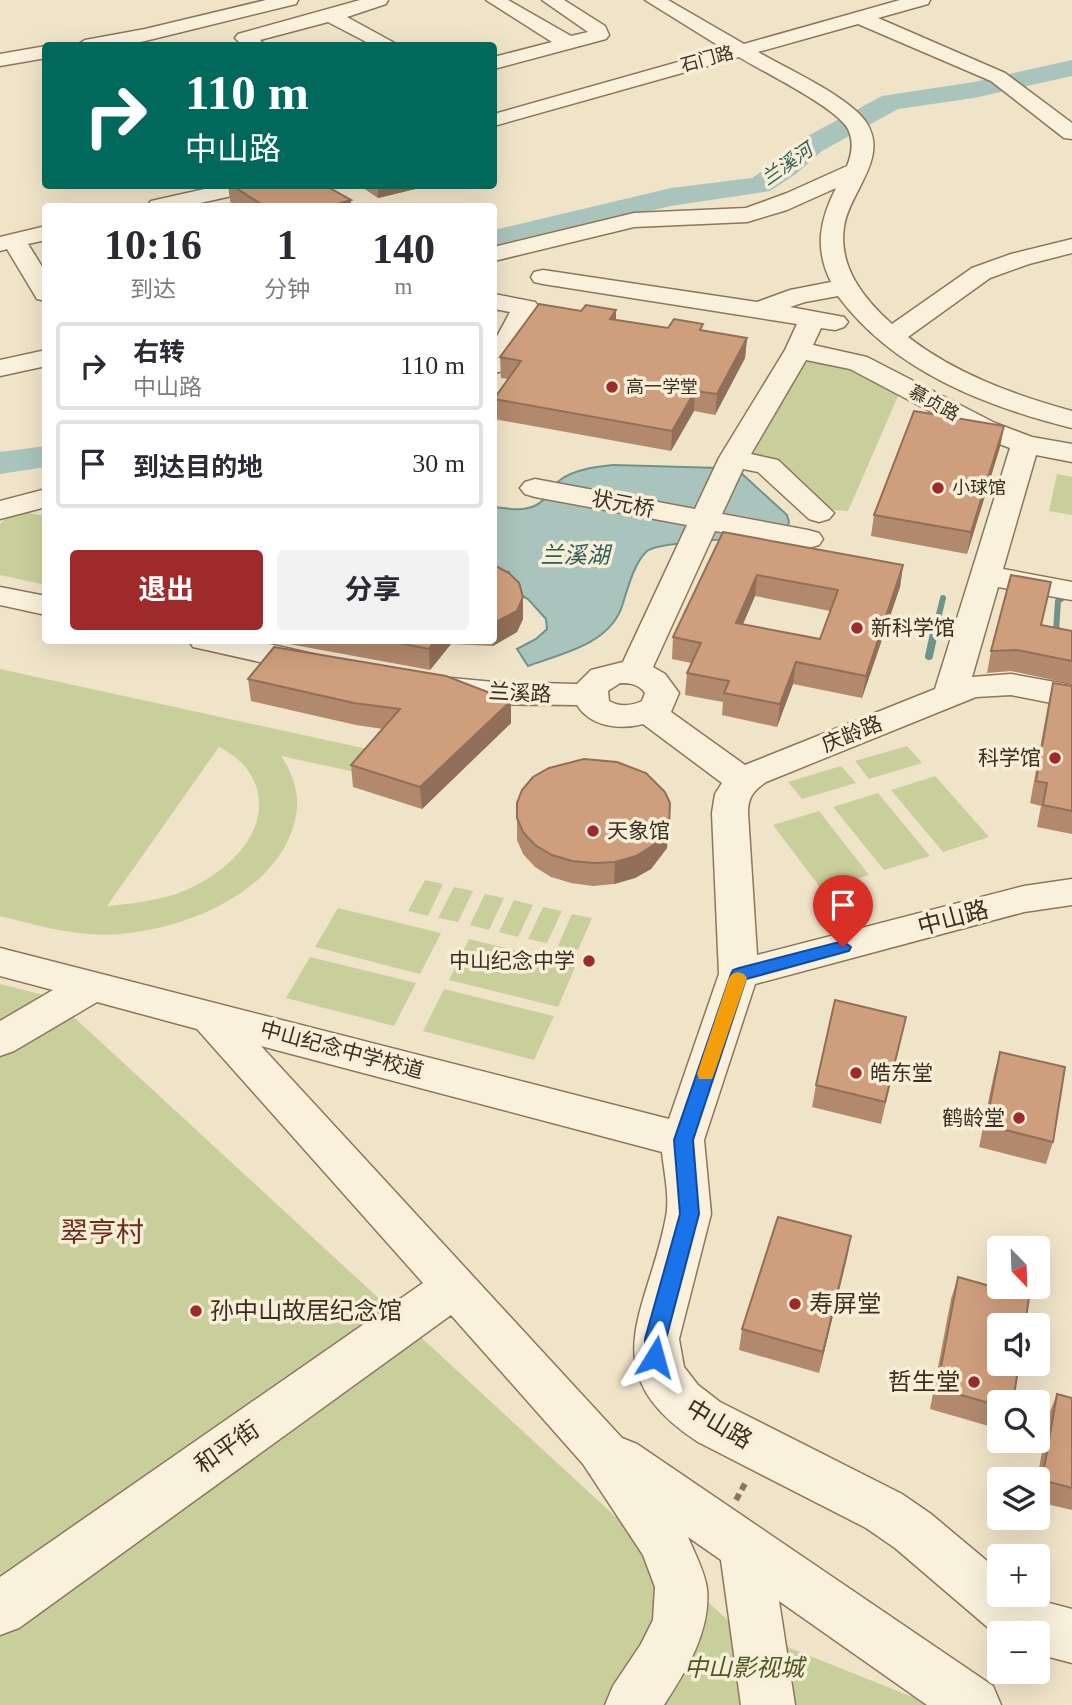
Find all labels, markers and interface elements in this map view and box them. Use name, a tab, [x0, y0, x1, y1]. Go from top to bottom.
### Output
street label: 石门路	[678, 42, 736, 76]
text: 110 m	[185, 65, 309, 120]
icon: right	[70, 70, 161, 161]
text: 中山路	[185, 131, 281, 167]
water label: 兰溪河	[758, 137, 820, 189]
text: 10:16	[104, 222, 202, 268]
text: 1	[277, 222, 298, 268]
text: 140	[372, 226, 435, 272]
text: m	[395, 274, 412, 299]
text: 到达	[130, 277, 176, 302]
text: 分钟	[264, 277, 310, 302]
text: 右转	[133, 338, 185, 367]
icon: right	[74, 347, 112, 385]
text: 110 m	[400, 351, 465, 380]
text: 中山路	[133, 375, 202, 400]
place label: 高一学堂	[626, 377, 698, 397]
marker: 高一学堂	[604, 379, 620, 395]
street label: 慕贞路	[906, 381, 962, 425]
icon: arrive	[74, 445, 112, 483]
text: 30 m	[412, 449, 465, 478]
text: 到达目的地	[133, 453, 263, 482]
place label: 小球馆	[952, 478, 1006, 498]
marker: 小球馆	[930, 480, 946, 496]
street label: 状元桥	[590, 486, 656, 522]
water label: 兰溪湖	[541, 543, 613, 568]
button: 退出	[70, 550, 263, 630]
button: 分享	[277, 550, 469, 630]
place label: 新科学馆	[871, 616, 955, 640]
marker: 新科学馆	[849, 620, 865, 636]
street label: 兰溪路	[488, 679, 552, 707]
street label: 庆龄路	[818, 711, 886, 757]
place label: 科学馆	[978, 746, 1041, 770]
marker: 科学馆	[1047, 750, 1063, 766]
place label: 天象馆	[607, 819, 670, 843]
marker: 天象馆	[585, 823, 601, 839]
pin	[813, 875, 873, 947]
icon: arrive	[824, 886, 862, 924]
street label: 中山路	[915, 896, 991, 940]
place label: 中山纪念中学	[449, 949, 575, 973]
marker: 中山纪念中学	[581, 953, 597, 969]
street label: 中山纪念中学校道	[258, 1017, 426, 1083]
place label: 皓东堂	[870, 1061, 933, 1085]
marker: 皓东堂	[848, 1065, 864, 1081]
place label: 鹤龄堂	[942, 1106, 1005, 1130]
marker: 鹤龄堂	[1011, 1110, 1027, 1126]
district label: 翠亨村	[60, 1217, 144, 1248]
north arrow	[987, 1236, 1050, 1298]
map controls	[987, 1236, 1050, 1684]
place label: 寿屏堂	[809, 1291, 881, 1317]
marker: 寿屏堂	[787, 1296, 803, 1312]
place label: 孙中山故居纪念馆	[210, 1298, 402, 1324]
marker: 孙中山故居纪念馆	[188, 1303, 204, 1319]
button: sound	[987, 1313, 1050, 1376]
position arrow	[618, 1320, 692, 1394]
place label: 哲生堂	[888, 1369, 960, 1395]
marker: 哲生堂	[966, 1374, 982, 1390]
button: search	[987, 1390, 1050, 1453]
street label: 中山路	[681, 1394, 757, 1454]
street label: 和平街	[190, 1416, 264, 1478]
button: layers	[987, 1467, 1050, 1530]
button: +	[987, 1544, 1050, 1607]
button: −	[987, 1621, 1050, 1684]
park label: 中山影视城	[684, 1655, 807, 1681]

